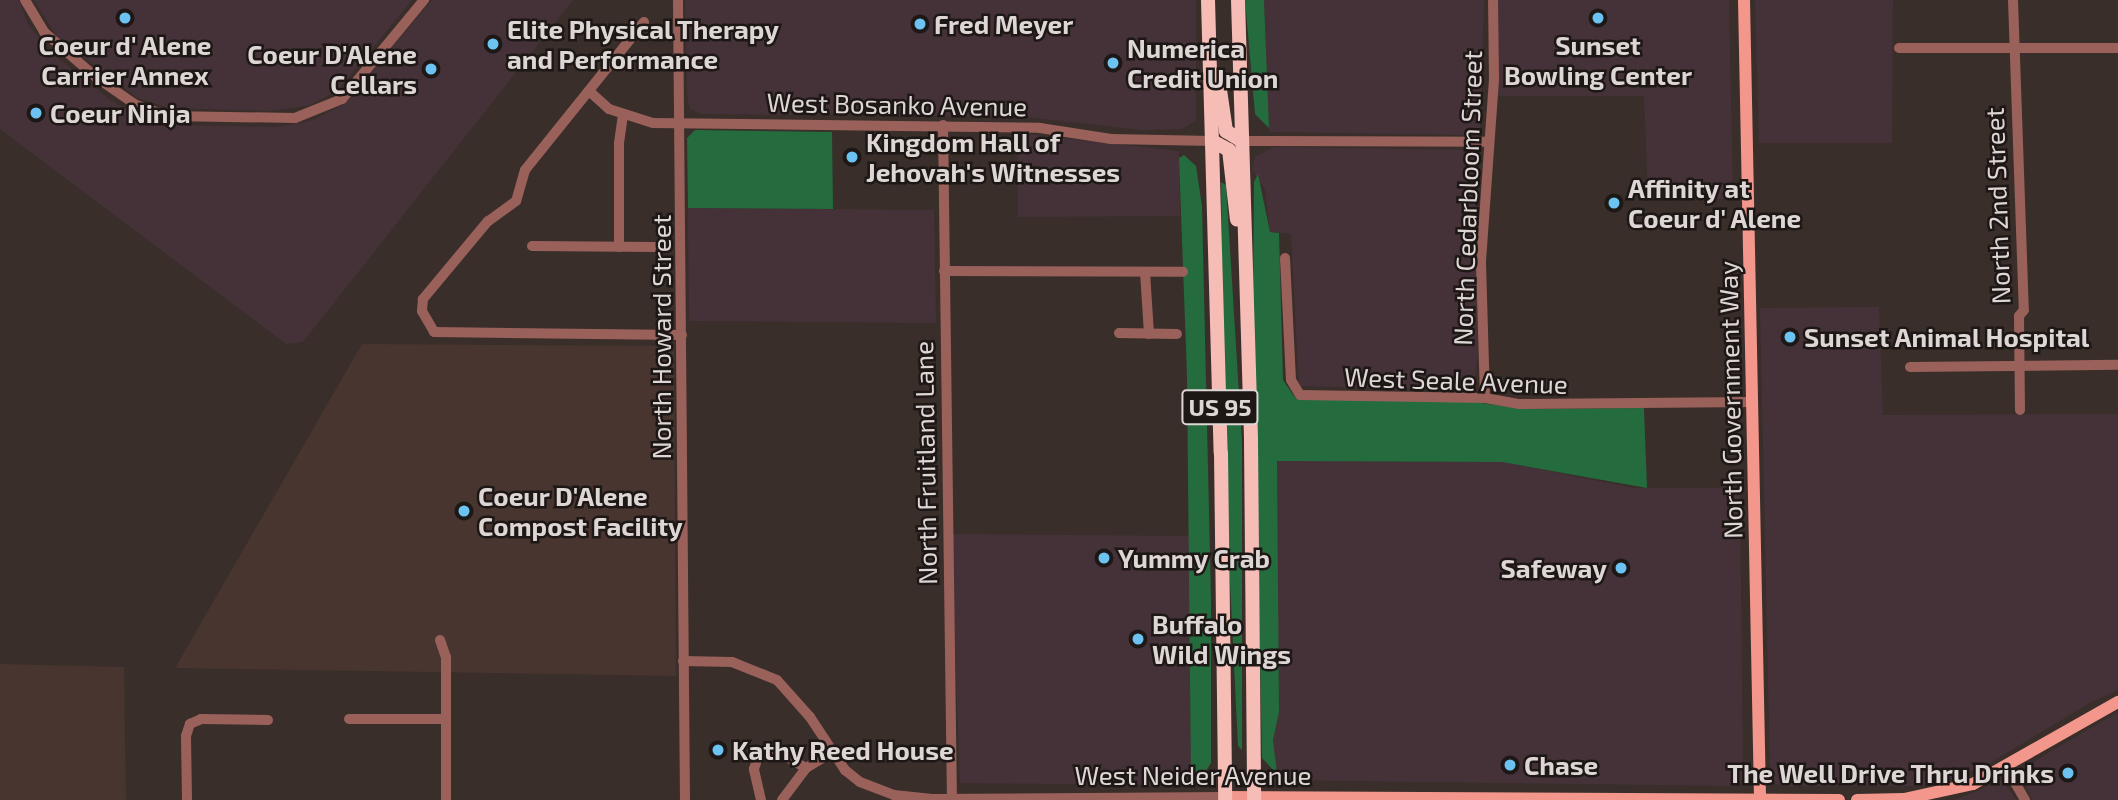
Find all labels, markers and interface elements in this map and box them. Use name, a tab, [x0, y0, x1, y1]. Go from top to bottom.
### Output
place label: Fred Meyer	[934, 8, 1073, 40]
marker: Coeur d' Alene Carrier Annex	[117, 10, 133, 26]
marker: Sunset Bowling Center	[1590, 10, 1606, 26]
place label: Elite Physical Therapy and Performance	[507, 13, 780, 74]
marker: Fred Meyer	[912, 16, 928, 32]
place label: Coeur d' Alene Carrier Annex	[38, 29, 212, 90]
place label: Sunset Bowling Center	[1504, 29, 1692, 90]
place label: Numerica Credit Union	[1127, 32, 1278, 94]
marker: Elite Physical Therapy and Performance	[485, 36, 501, 52]
place label: Coeur D'Alene Cellars	[247, 38, 417, 100]
street label: North Cedarbloom Street	[1446, 50, 1488, 346]
marker: Numerica Credit Union	[1105, 55, 1121, 71]
marker: Coeur D'Alene Cellars	[423, 61, 439, 77]
street label: West Bosanko Avenue	[766, 86, 1028, 122]
place label: Coeur Ninja	[50, 97, 191, 129]
marker: Coeur Ninja	[28, 105, 44, 121]
street label: North 2nd Street	[1978, 107, 2016, 305]
place label: Kingdom Hall of Jehovah's Witnesses	[866, 126, 1120, 188]
marker: Kingdom Hall of Jehovah's Witnesses	[844, 149, 860, 165]
place label: Affinity at Coeur d' Alene	[1628, 172, 1803, 234]
marker: Affinity at Coeur d' Alene	[1606, 195, 1622, 211]
street label: North Howard Street	[645, 214, 677, 460]
street label: North Government Way	[1712, 261, 1748, 539]
place label: Sunset Animal Hospital	[1804, 321, 2091, 353]
marker: Sunset Animal Hospital	[1782, 329, 1798, 345]
street label: North Fruitland Lane	[907, 341, 943, 585]
street label: West Seale Avenue	[1343, 360, 1569, 400]
road number: US 95	[1180, 386, 1260, 428]
place label: Coeur D'Alene Compost Facility	[478, 480, 683, 542]
marker: Coeur D'Alene Compost Facility	[456, 503, 472, 519]
place label: Yummy Crab	[1118, 542, 1271, 574]
marker: Yummy Crab	[1096, 550, 1112, 566]
place label: Safeway	[1501, 552, 1607, 584]
marker: Safeway	[1613, 560, 1629, 576]
place label: Buffalo Wild Wings	[1152, 608, 1291, 670]
marker: Buffalo Wild Wings	[1130, 631, 1146, 647]
place label: Kathy Reed House	[732, 734, 954, 766]
marker: Kathy Reed House	[710, 742, 726, 758]
place label: Chase	[1524, 749, 1598, 781]
marker: Chase	[1502, 757, 1518, 773]
place label: The Well Drive Thru Drinks	[1726, 757, 2054, 789]
street label: West Neider Avenue	[1074, 759, 1312, 791]
marker: The Well Drive Thru Drinks	[2060, 765, 2076, 781]

